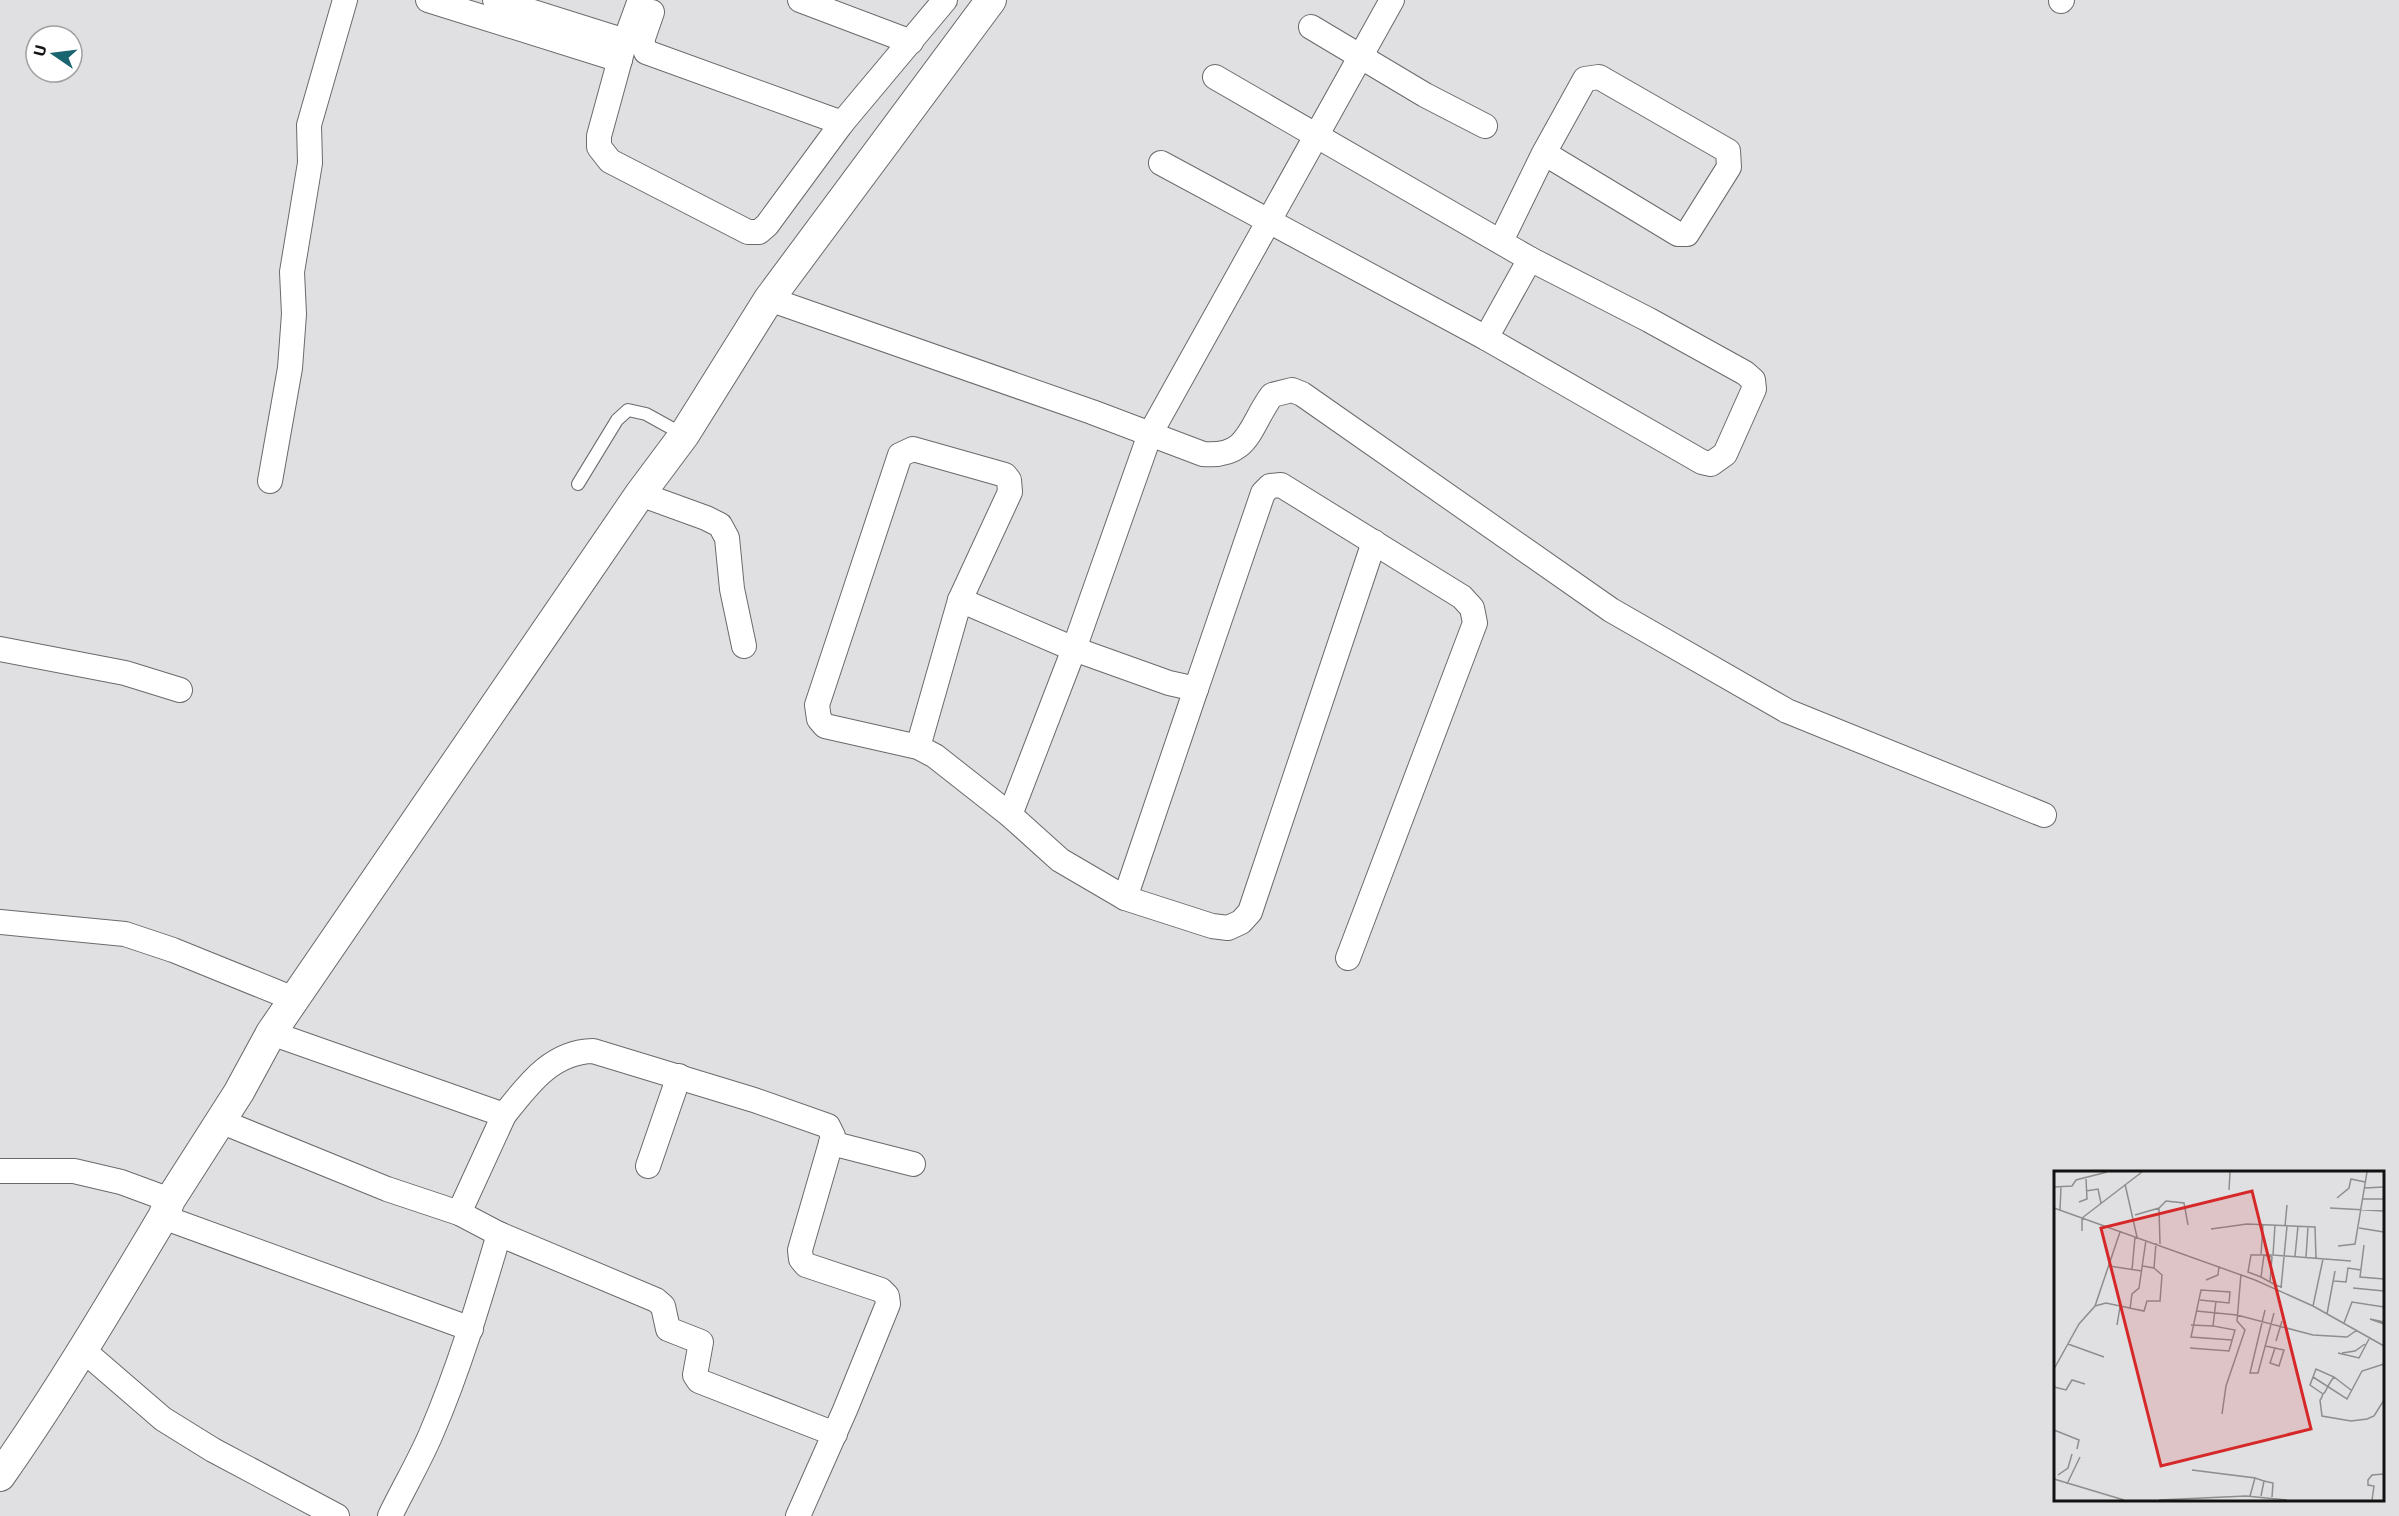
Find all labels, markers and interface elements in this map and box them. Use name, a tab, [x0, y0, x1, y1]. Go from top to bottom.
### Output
north arrow	[24, 24, 84, 84]
text: U	[28, 43, 50, 58]
inset map	[2054, 1171, 2384, 1501]

